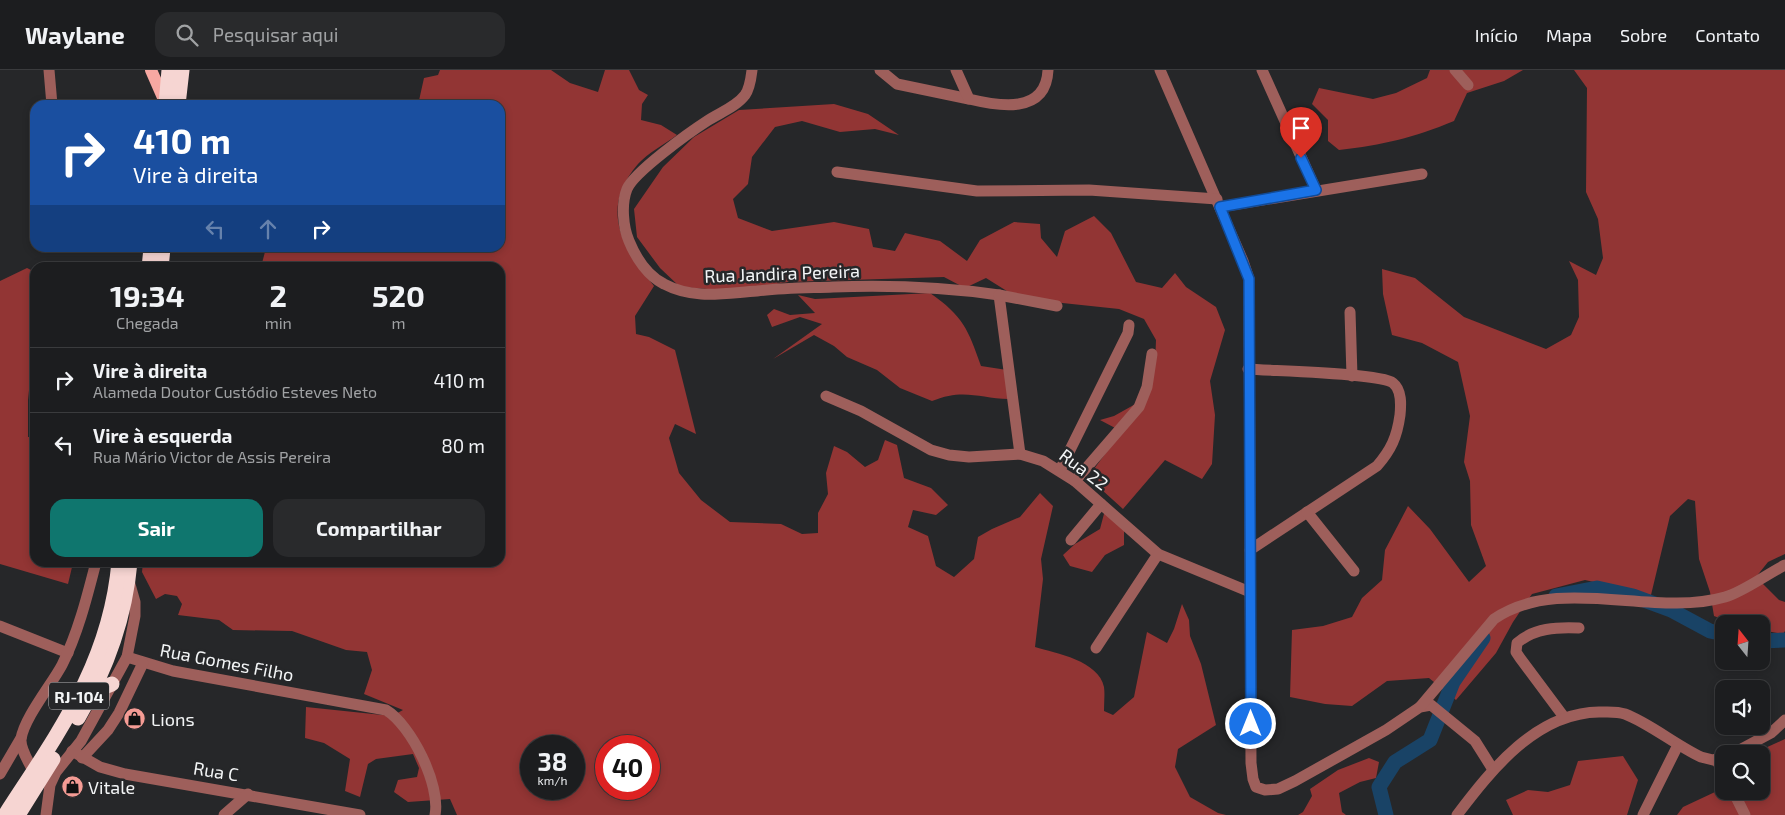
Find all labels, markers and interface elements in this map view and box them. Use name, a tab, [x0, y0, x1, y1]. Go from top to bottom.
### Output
search box	[155, 12, 505, 57]
text: Waylane	[25, 20, 125, 49]
icon: search	[173, 21, 201, 49]
text: Pesquisar aqui	[213, 23, 338, 46]
text: Início	[1475, 24, 1518, 46]
text: Mapa	[1546, 24, 1592, 46]
text: Sobre	[1620, 24, 1667, 46]
text: Contato	[1695, 24, 1760, 46]
pin	[1280, 107, 1322, 158]
icon: arrive	[1287, 114, 1315, 142]
text: 410 m	[133, 119, 231, 161]
icon: right	[50, 120, 115, 185]
text: Vire à direita	[133, 161, 258, 187]
icon: left	[201, 215, 229, 243]
icon: ahead	[254, 215, 282, 243]
icon: right	[307, 215, 335, 243]
street label: Rua Jandira Pereira	[704, 259, 860, 287]
text: 19:34	[110, 277, 185, 313]
text: 2	[270, 277, 287, 313]
text: 520	[372, 277, 425, 313]
text: Chegada	[116, 313, 179, 332]
text: min	[265, 313, 292, 332]
text: m	[391, 313, 405, 332]
text: Vire à direita	[93, 359, 207, 382]
icon: right	[50, 366, 78, 394]
text: 410 m	[433, 369, 485, 392]
text: Alameda Doutor Custódio Esteves Neto	[93, 382, 377, 401]
text: Vire à esquerda	[93, 424, 232, 447]
icon: left	[50, 431, 78, 459]
text: 80 m	[441, 434, 485, 457]
street label: Rua 22	[1055, 444, 1113, 494]
text: Rua Mário Victor de Assis Pereira	[93, 447, 331, 466]
button: Sair	[50, 499, 263, 557]
button: Compartilhar	[273, 499, 485, 557]
north arrow	[1715, 615, 1770, 670]
map controls	[1715, 615, 1770, 800]
street label: Rua Gomes Filho	[158, 638, 296, 686]
button: sound	[1715, 680, 1770, 735]
road number: RJ-104	[49, 682, 109, 710]
position arrow	[1224, 697, 1276, 749]
shop icon: Lions	[123, 707, 147, 731]
place label: Lions	[151, 708, 195, 730]
speed limit sign: 40	[595, 735, 660, 800]
button: search	[1715, 745, 1770, 800]
text: 38	[538, 746, 567, 776]
street label: Rua C	[192, 757, 240, 785]
text: km/h	[538, 773, 567, 787]
shop icon: Vitale	[60, 775, 84, 799]
place label: Vitale	[88, 776, 135, 798]

